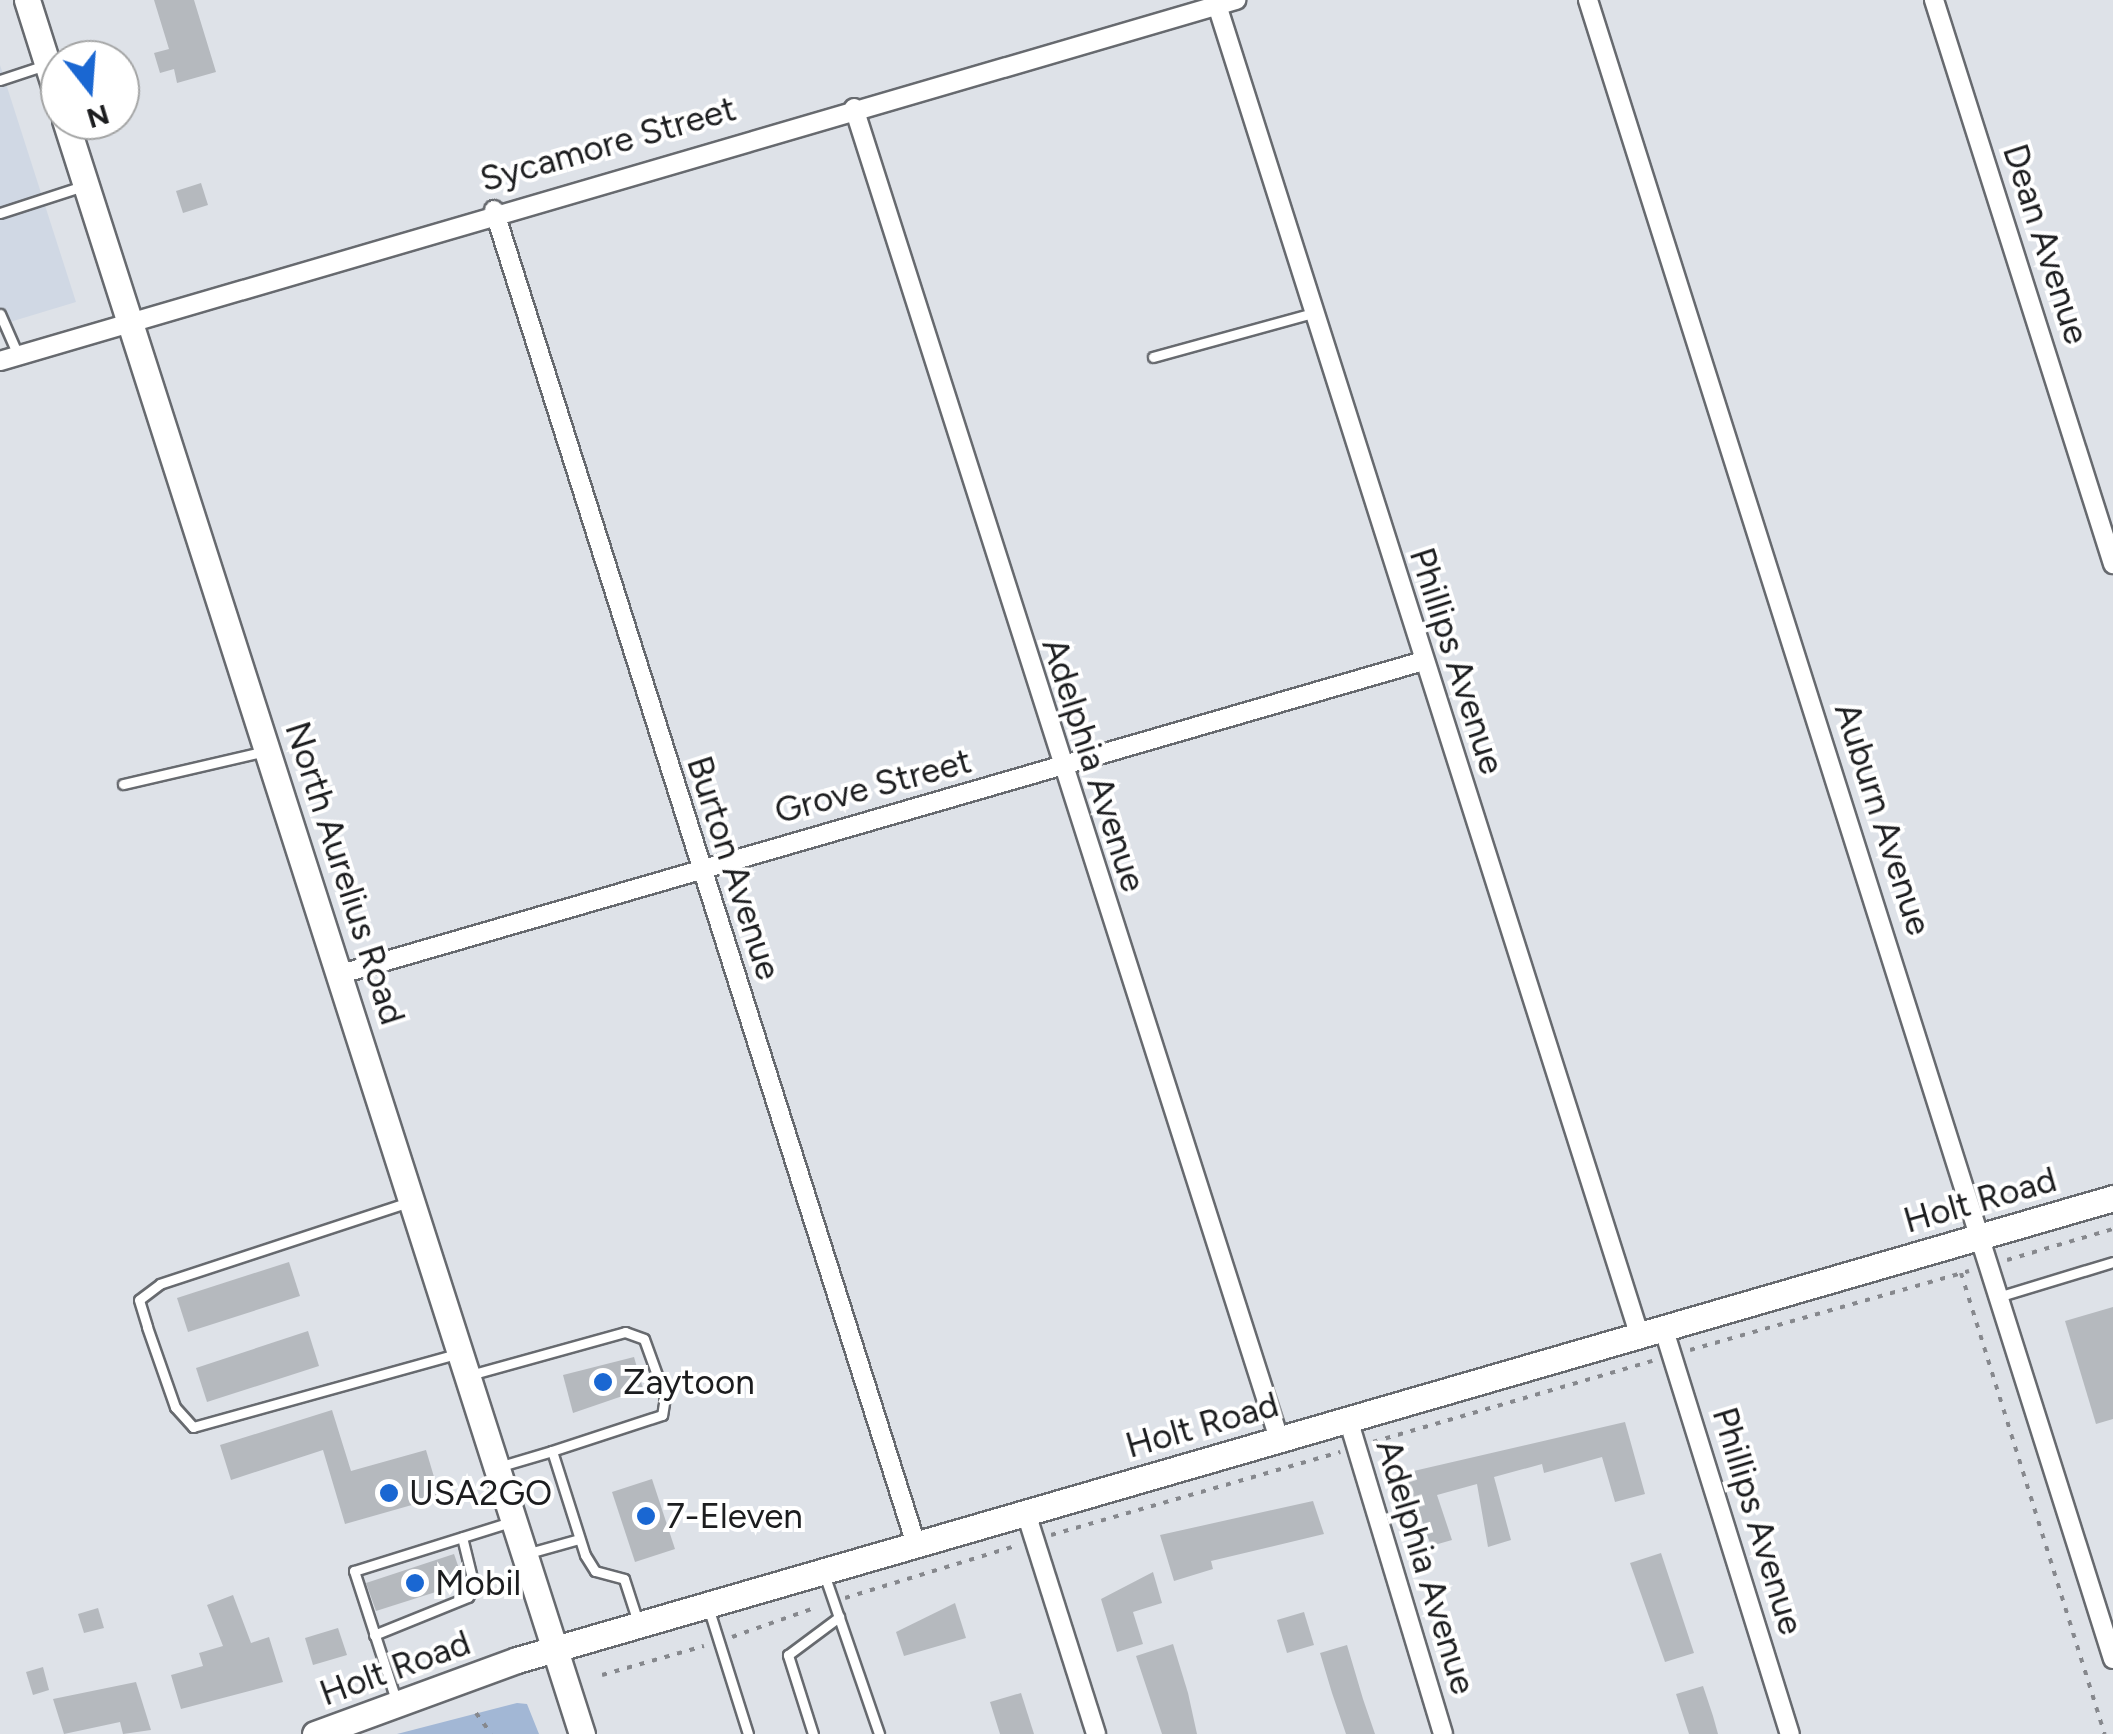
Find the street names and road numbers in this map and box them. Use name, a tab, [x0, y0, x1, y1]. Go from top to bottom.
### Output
street label: Sycamore Street	[475, 87, 741, 201]
street label: Dean Avenue	[1994, 139, 2098, 349]
street label: Phillips Avenue	[1401, 543, 1513, 779]
street label: Adelphia Avenue	[1033, 633, 1155, 897]
street label: Auburn Avenue	[1826, 698, 1940, 940]
street label: North Aurelius Road	[276, 716, 414, 1030]
street label: Grove Street	[770, 740, 976, 832]
street label: Burton Avenue	[678, 751, 790, 985]
street label: Holt Road	[1899, 1158, 2061, 1242]
street label: Holt Road	[1121, 1383, 1283, 1467]
street label: Phillips Avenue	[1704, 1402, 1812, 1640]
street label: Adelphia Avenue	[1367, 1435, 1485, 1699]
street label: Holt Road	[314, 1621, 476, 1715]

